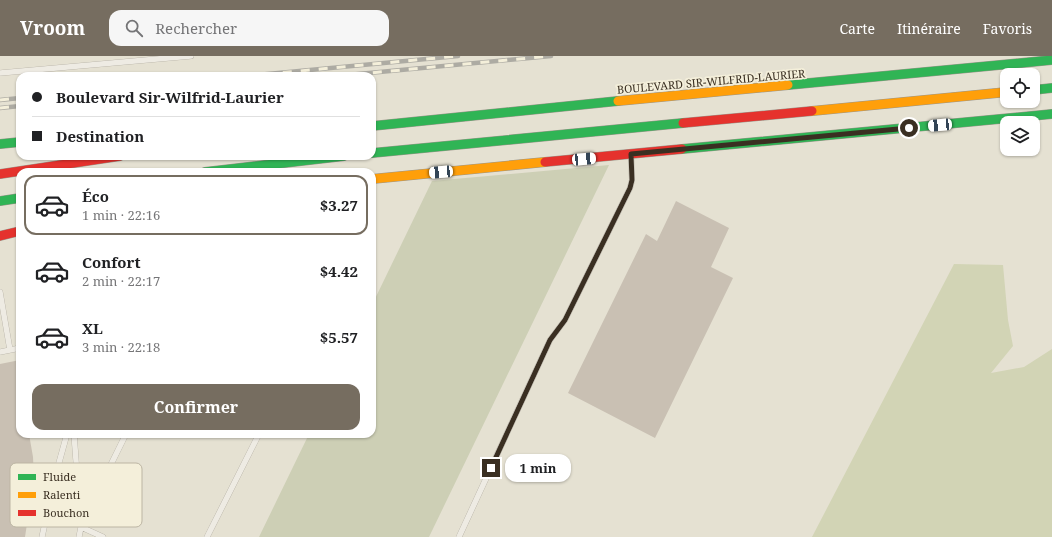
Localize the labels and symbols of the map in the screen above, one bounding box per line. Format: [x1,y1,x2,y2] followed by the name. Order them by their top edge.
[616,65,807,97] street label: BOULEVARD SIR-WILFRID-LAURIER
[928,118,952,132] car
[900,119,918,137] route start
[572,152,596,166] car
[429,165,453,179] car
[505,454,571,482] callout: 1 min
[482,459,500,477] route end
[10,463,142,527] legend
[43,469,76,484] text: Fluide
[43,487,81,502] text: Ralenti
[43,505,89,520] text: Bouchon

